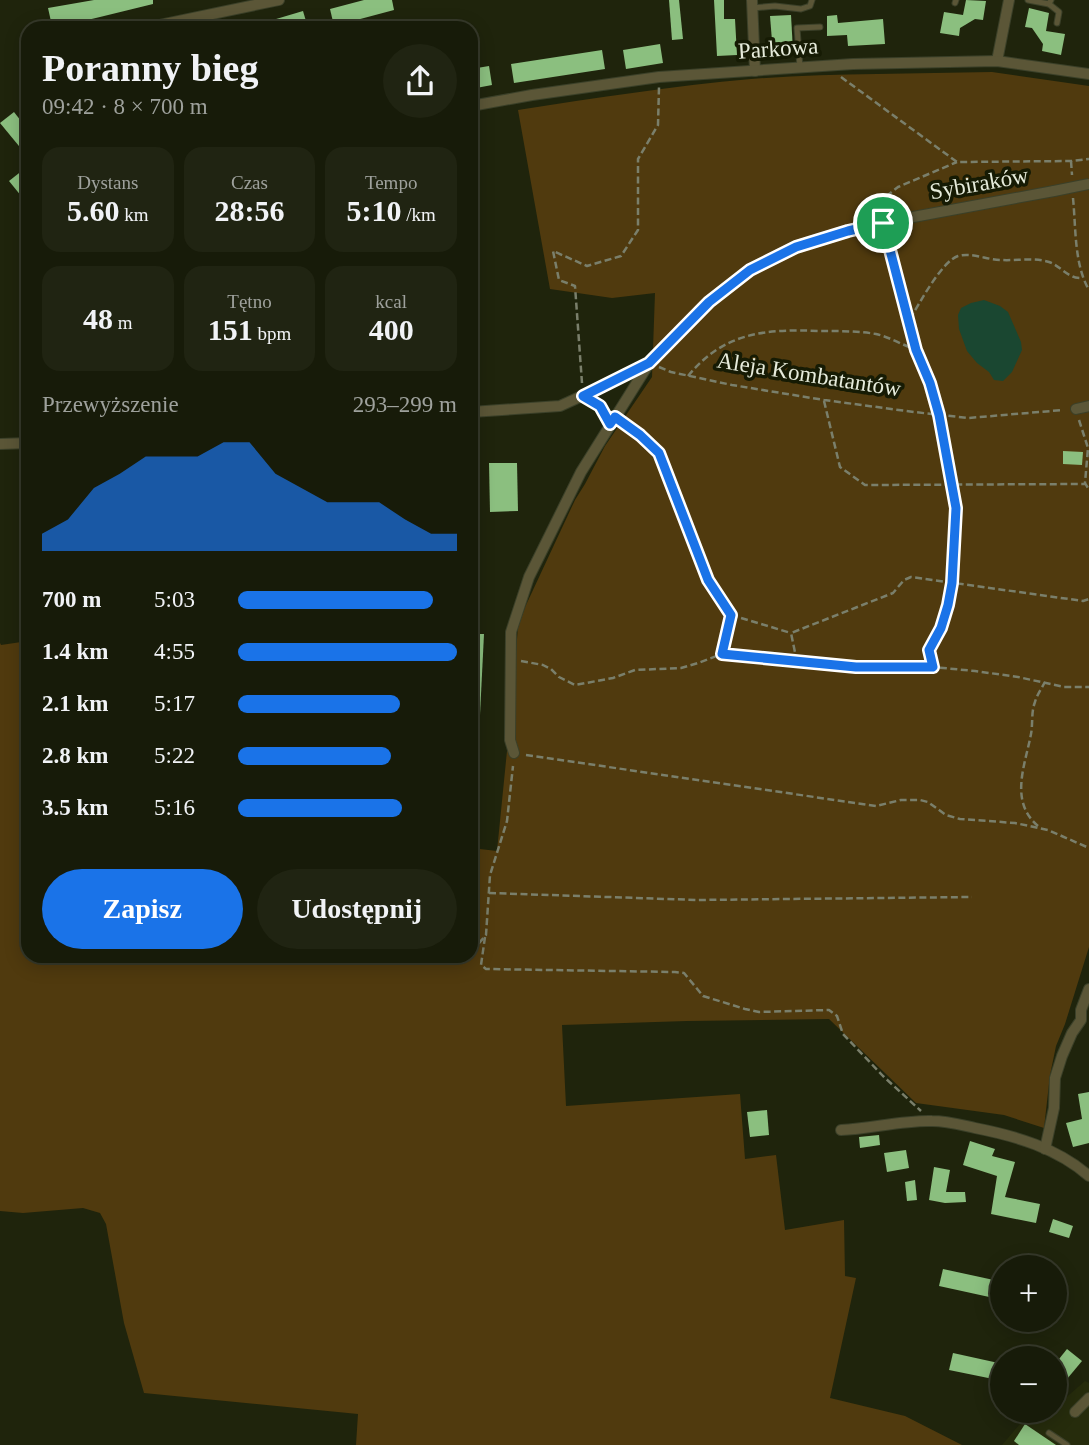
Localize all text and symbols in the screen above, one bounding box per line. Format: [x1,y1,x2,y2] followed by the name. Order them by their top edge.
[737,33,819,64] street label: Parkowa
[383,44,457,118] button: share
[42,47,258,89] text: Poranny bieg
[42,94,208,119] text: 09:42 · 8 × 700 m
[928,162,1031,204] street label: Sybiraków
[77,172,138,193] text: Dystans
[231,172,268,193] text: Czas
[365,172,417,193] text: Tempo
[853,193,913,253] pin
[67,194,120,227] text: 5.60
[214,194,284,227] text: 28:56
[347,194,402,227] text: 5:10
[120,204,149,225] text: km
[402,204,436,225] text: /km
[864,204,902,242] icon: arrive
[227,291,272,312] text: Tętno
[375,291,407,312] text: kcal
[83,302,113,335] text: 48
[113,312,133,333] text: m
[208,313,253,346] text: 151
[369,313,414,346] text: 400
[253,323,291,344] text: bpm
[715,348,903,401] street label: Aleja Kombatantów
[42,392,179,417] text: Przewyższenie
[353,392,457,417] text: 293–299 m
[42,587,101,612] text: 700 m
[154,587,195,612] text: 5:03
[42,639,108,664] text: 1.4 km
[154,639,195,664] text: 4:55
[42,691,108,716] text: 2.1 km
[154,691,195,716] text: 5:17
[42,743,108,768] text: 2.8 km
[154,743,195,768] text: 5:22
[42,795,108,820] text: 3.5 km
[154,795,195,820] text: 5:16
[42,869,243,949] button: Zapisz
[257,869,457,949] button: Udostępnij
[990,1255,1067,1423] map controls
[990,1255,1067,1332] button: +
[990,1346,1067,1423] button: −

